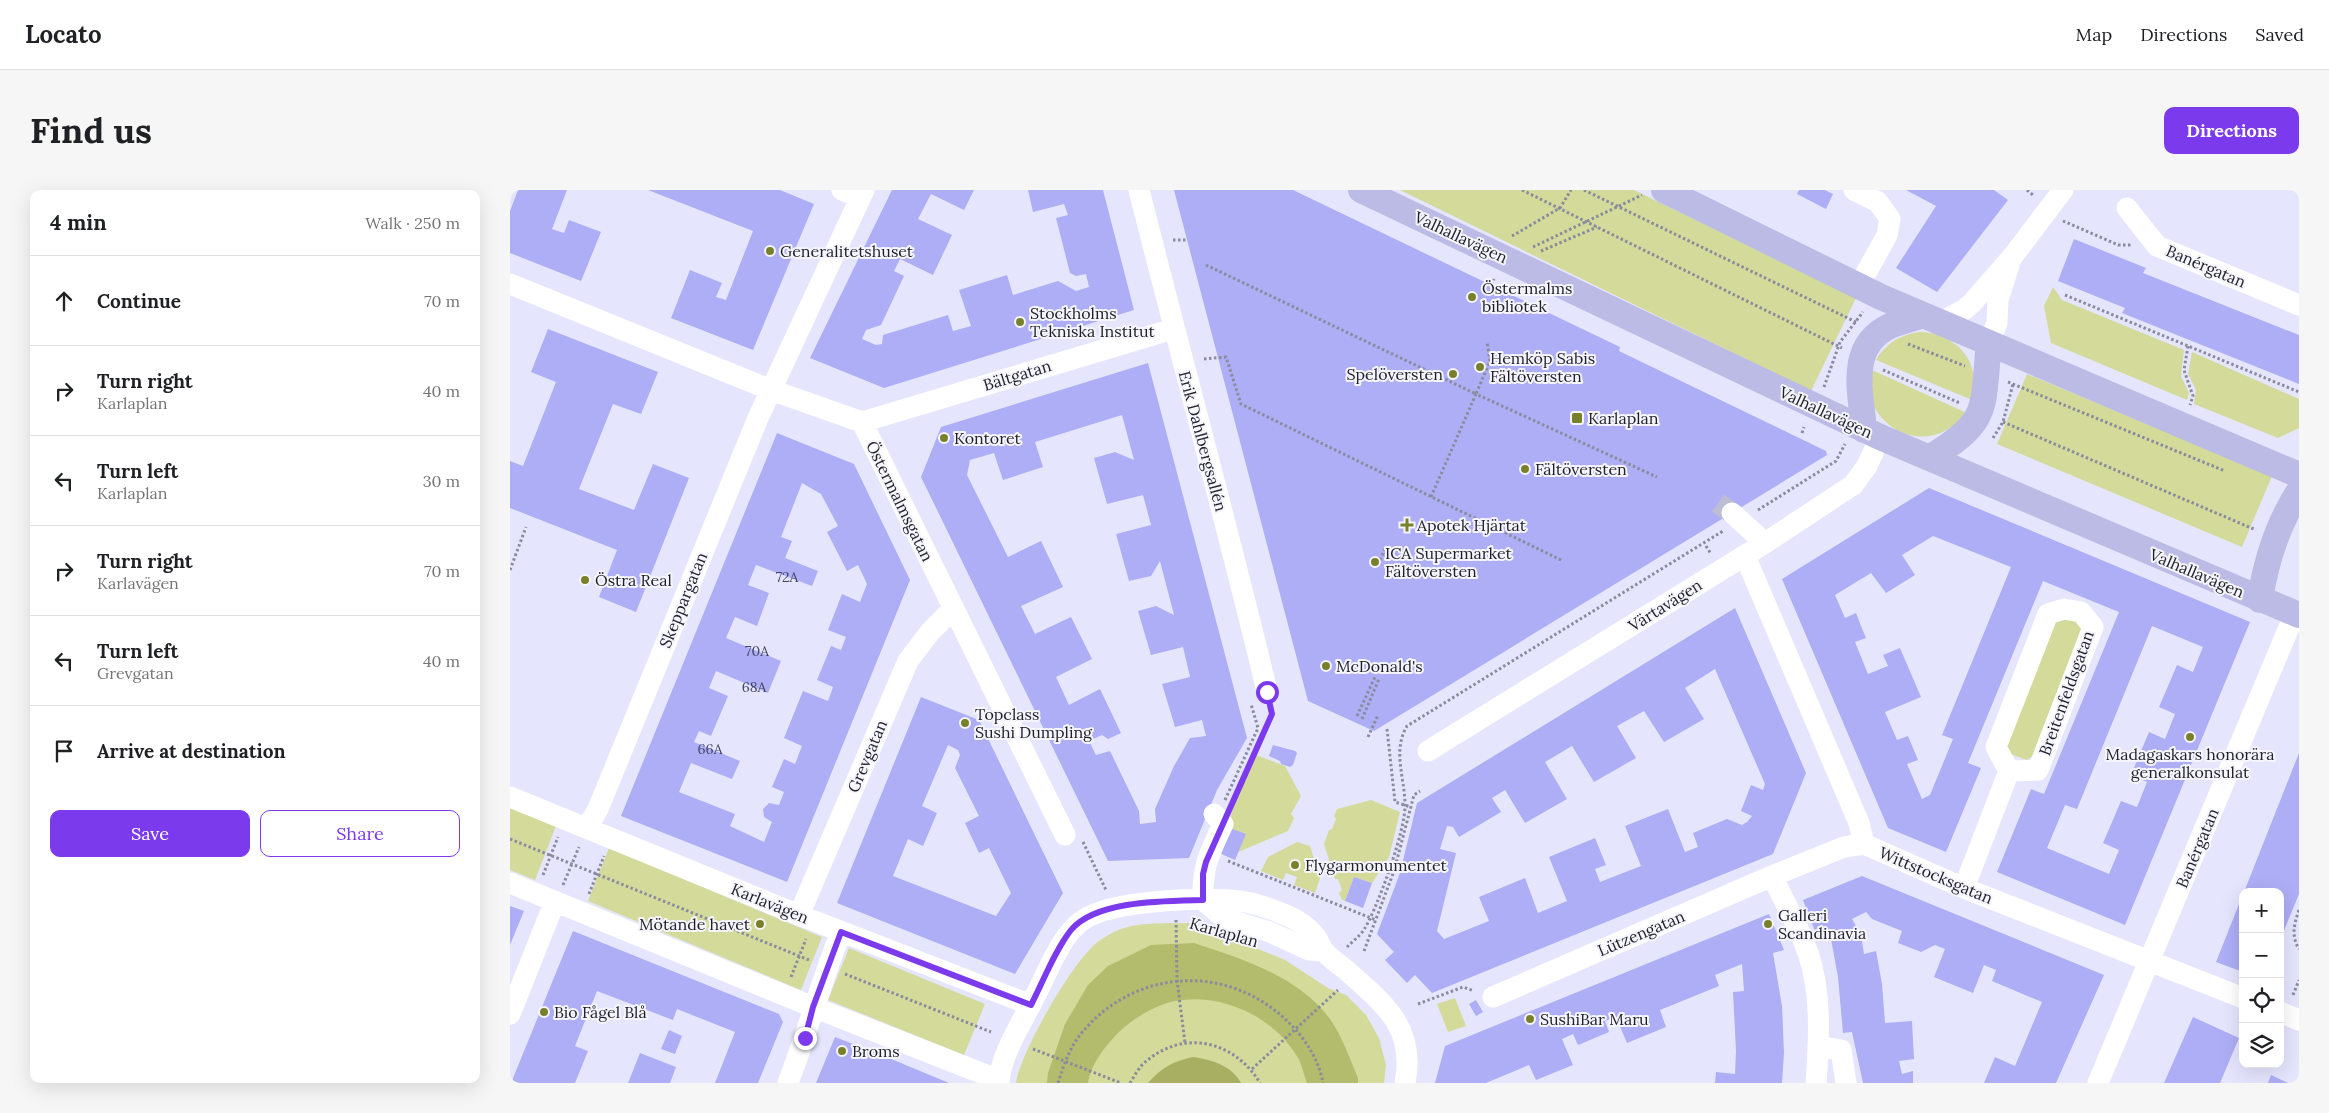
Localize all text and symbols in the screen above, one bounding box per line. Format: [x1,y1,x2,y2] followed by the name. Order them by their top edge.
[25,19,102,50] text: Locato
[2076,23,2112,46] text: Map
[2140,23,2227,46] text: Directions
[2255,23,2304,46] text: Saved
[2164,107,2299,154] button: Directions
[30,108,152,153] text: Find us
[1410,206,1511,267] street label: Valhallavägen
[50,209,107,236] text: 4 min
[365,213,460,233] text: Walk · 250 m
[2163,240,2249,292] street label: Banérgatan
[780,241,914,261] place label: Generalitetshuset
[764,245,776,257] marker: Generalitetshuset
[1482,278,1573,316] place label: Östermalms bibliotek
[50,287,78,315] icon: ahead
[97,289,181,313] text: Continue
[424,291,460,311] text: 70 m
[1466,291,1478,303] marker: Östermalms bibliotek
[1030,303,1155,341] place label: Stockholms Tekniska Institut
[1014,316,1026,328] marker: Stockholms Tekniska Institut
[1490,348,1595,386] place label: Hemköp Sabis Fältöversten
[981,355,1054,395] street label: Bältgatan
[1474,361,1486,373] marker: Hemköp Sabis Fältöversten
[1347,364,1443,384] place label: Spelöversten
[1447,368,1459,380] marker: Spelöversten
[97,369,193,393] text: Turn right
[1175,369,1231,514] street label: Erik Dahlbergsallén
[50,377,78,405] icon: right
[423,381,460,401] text: 40 m
[1775,381,1876,442] street label: Valhallavägen
[97,393,168,413] text: Karlaplan
[1588,408,1659,428] place label: Karlaplan
[1570,411,1584,425] marker: Karlaplan
[954,428,1022,448] place label: Kontoret
[938,432,950,444] marker: Kontoret
[862,437,938,565] street label: Östermalmsgatan
[97,459,178,483] text: Turn left
[1535,459,1627,479] place label: Fältöversten
[1519,463,1531,475] marker: Fältöversten
[50,467,78,495] icon: left
[423,471,460,491] text: 30 m
[97,483,168,503] text: Karlaplan
[1416,515,1527,535] place label: Apotek Hjärtat
[1401,519,1413,531] marker: Apotek Hjärtat
[1385,543,1513,581] place label: ICA Supermarket Fältöversten
[2146,544,2247,602] street label: Valhallavägen
[97,549,193,573] text: Turn right
[655,549,711,651] street label: Skeppargatan
[1369,556,1381,568] marker: ICA Supermarket Fältöversten
[50,557,78,585] icon: right
[424,561,460,581] text: 70 m
[776,568,799,586] house number: 72A
[595,570,672,590] place label: Östra Real
[97,573,179,593] text: Karlavägen
[579,574,591,586] marker: Östra Real
[1624,574,1706,636] street label: Värtavägen
[2034,628,2098,758] street label: Breitenfeldsgatan
[97,639,178,663] text: Turn left
[745,642,769,660] house number: 70A
[50,647,78,675] icon: left
[423,651,460,671] text: 40 m
[1336,656,1423,676] place label: McDonald's
[1320,660,1332,672] marker: McDonald's
[97,663,174,683] text: Grevgatan
[742,678,767,696] house number: 68A
[1256,681,1279,704] route start
[975,704,1093,742] place label: Topclass Sushi Dumpling
[843,717,891,795] street label: Grevgatan
[959,717,971,729] marker: Topclass Sushi Dumpling
[2184,731,2196,743] marker: Madagaskars honorära generalkonsulat
[50,737,78,765] icon: arrive
[97,739,286,763] text: Arrive at destination
[698,740,723,758] house number: 66A
[2106,744,2274,782] place label: Madagaskars honorära generalkonsulat
[2171,805,2223,891] street label: Banérgatan
[50,810,250,857] button: Save
[260,810,460,857] button: Share
[1876,842,1996,908] street label: Wittstocksgatan
[1305,855,1448,875] place label: Flygarmonumentet
[1289,859,1301,871] marker: Flygarmonumentet
[728,878,812,928] street label: Karlavägen
[2239,888,2284,1068] map controls
[2239,888,2284,933] button: +
[1778,905,1866,943] place label: Galleri Scandinavia
[1594,906,1688,960] street label: Lützengatan
[1187,913,1261,951] street label: Karlaplan
[639,914,751,934] place label: Mötande havet
[754,918,766,930] marker: Mötande havet
[1762,918,1774,930] marker: Galleri Scandinavia
[2239,933,2284,978] button: −
[2239,978,2284,1023] button: locate
[554,1002,647,1022] place label: Bio Fågel Blå
[538,1006,550,1018] marker: Bio Fågel Blå
[1540,1009,1649,1029] place label: SushiBar Maru
[1524,1013,1536,1025] marker: SushiBar Maru
[2239,1023,2284,1068] button: layers
[794,1027,817,1050] route end
[852,1041,900,1061] place label: Broms
[836,1045,848,1057] marker: Broms

